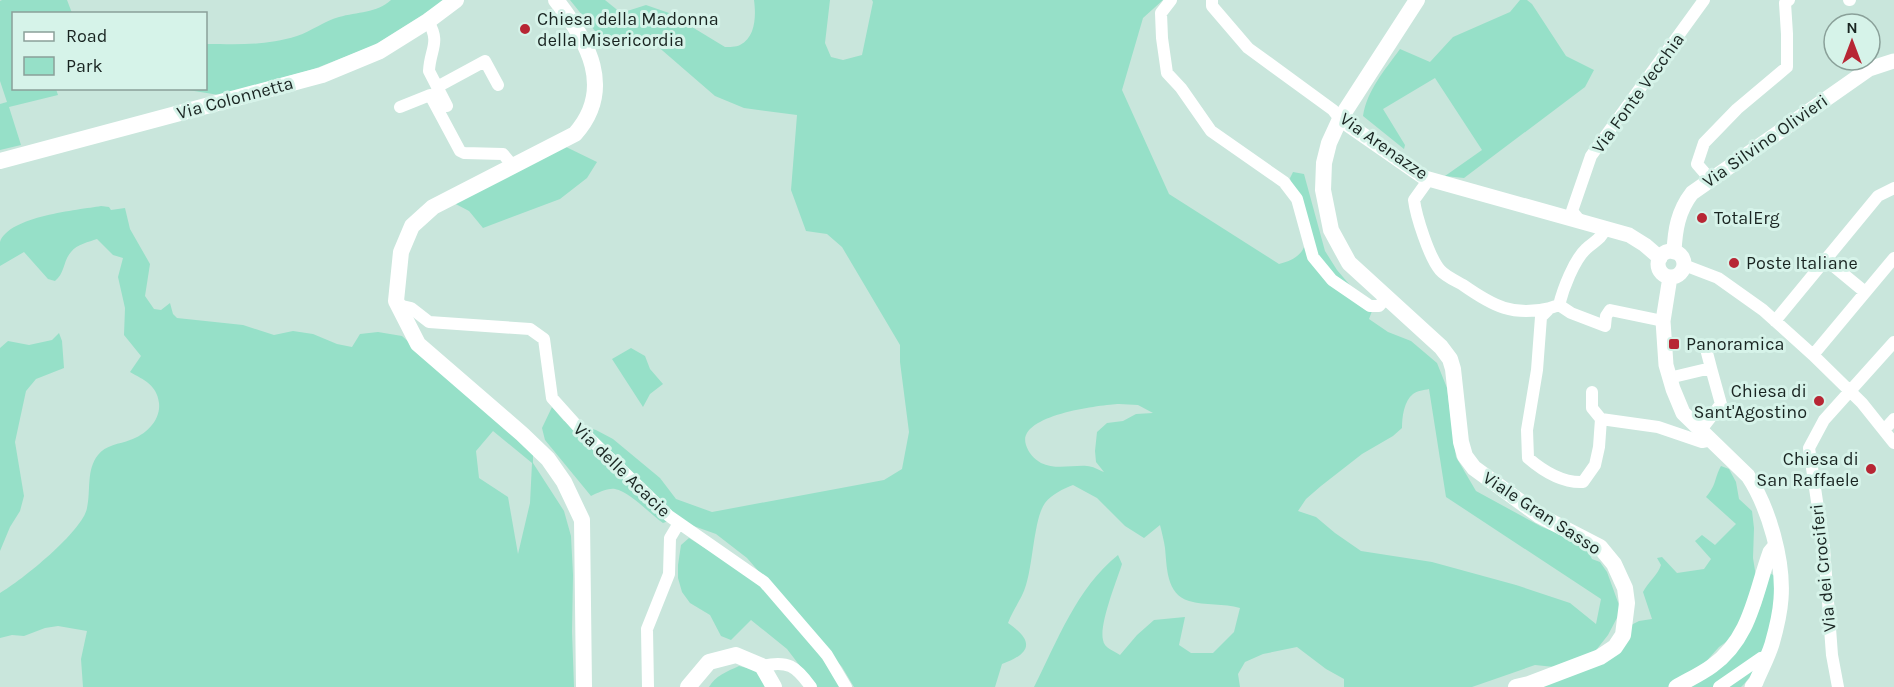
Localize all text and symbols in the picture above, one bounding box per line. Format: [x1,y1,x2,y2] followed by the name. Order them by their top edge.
[537,8,719,51] place label: Chiesa della Madonna della Misericordia
[12,12,207,90] legend
[1822,12,1882,72] north arrow
[1846,18,1858,37] text: N
[518,22,532,36] marker: Chiesa della Madonna della Misericordia
[66,25,107,47] text: Road
[1587,29,1689,157] street label: Via Fonte Vecchia
[66,55,103,77] text: Park
[174,72,296,124] street label: Via Colonnetta
[1698,90,1832,192] street label: Via Silvino Olivieri
[1336,107,1432,185] street label: Via Arenazze
[1714,207,1780,229] place label: TotalErg
[1695,211,1709,225] marker: TotalErg
[1746,252,1858,274] place label: Poste Italiane
[1727,256,1741,270] marker: Poste Italiane
[1686,333,1784,355] place label: Panoramica
[1667,337,1681,351] marker: Panoramica
[1694,380,1807,423] place label: Chiesa di Sant'Agostino
[1812,394,1826,408] marker: Chiesa di Sant'Agostino
[569,418,675,522] street label: Via delle Acacie
[1756,448,1859,491] place label: Chiesa di San Raffaele
[1864,462,1878,476] marker: Chiesa di San Raffaele
[1479,467,1605,559] street label: Viale Gran Sasso
[1805,503,1841,633] street label: Via dei Crociferi

